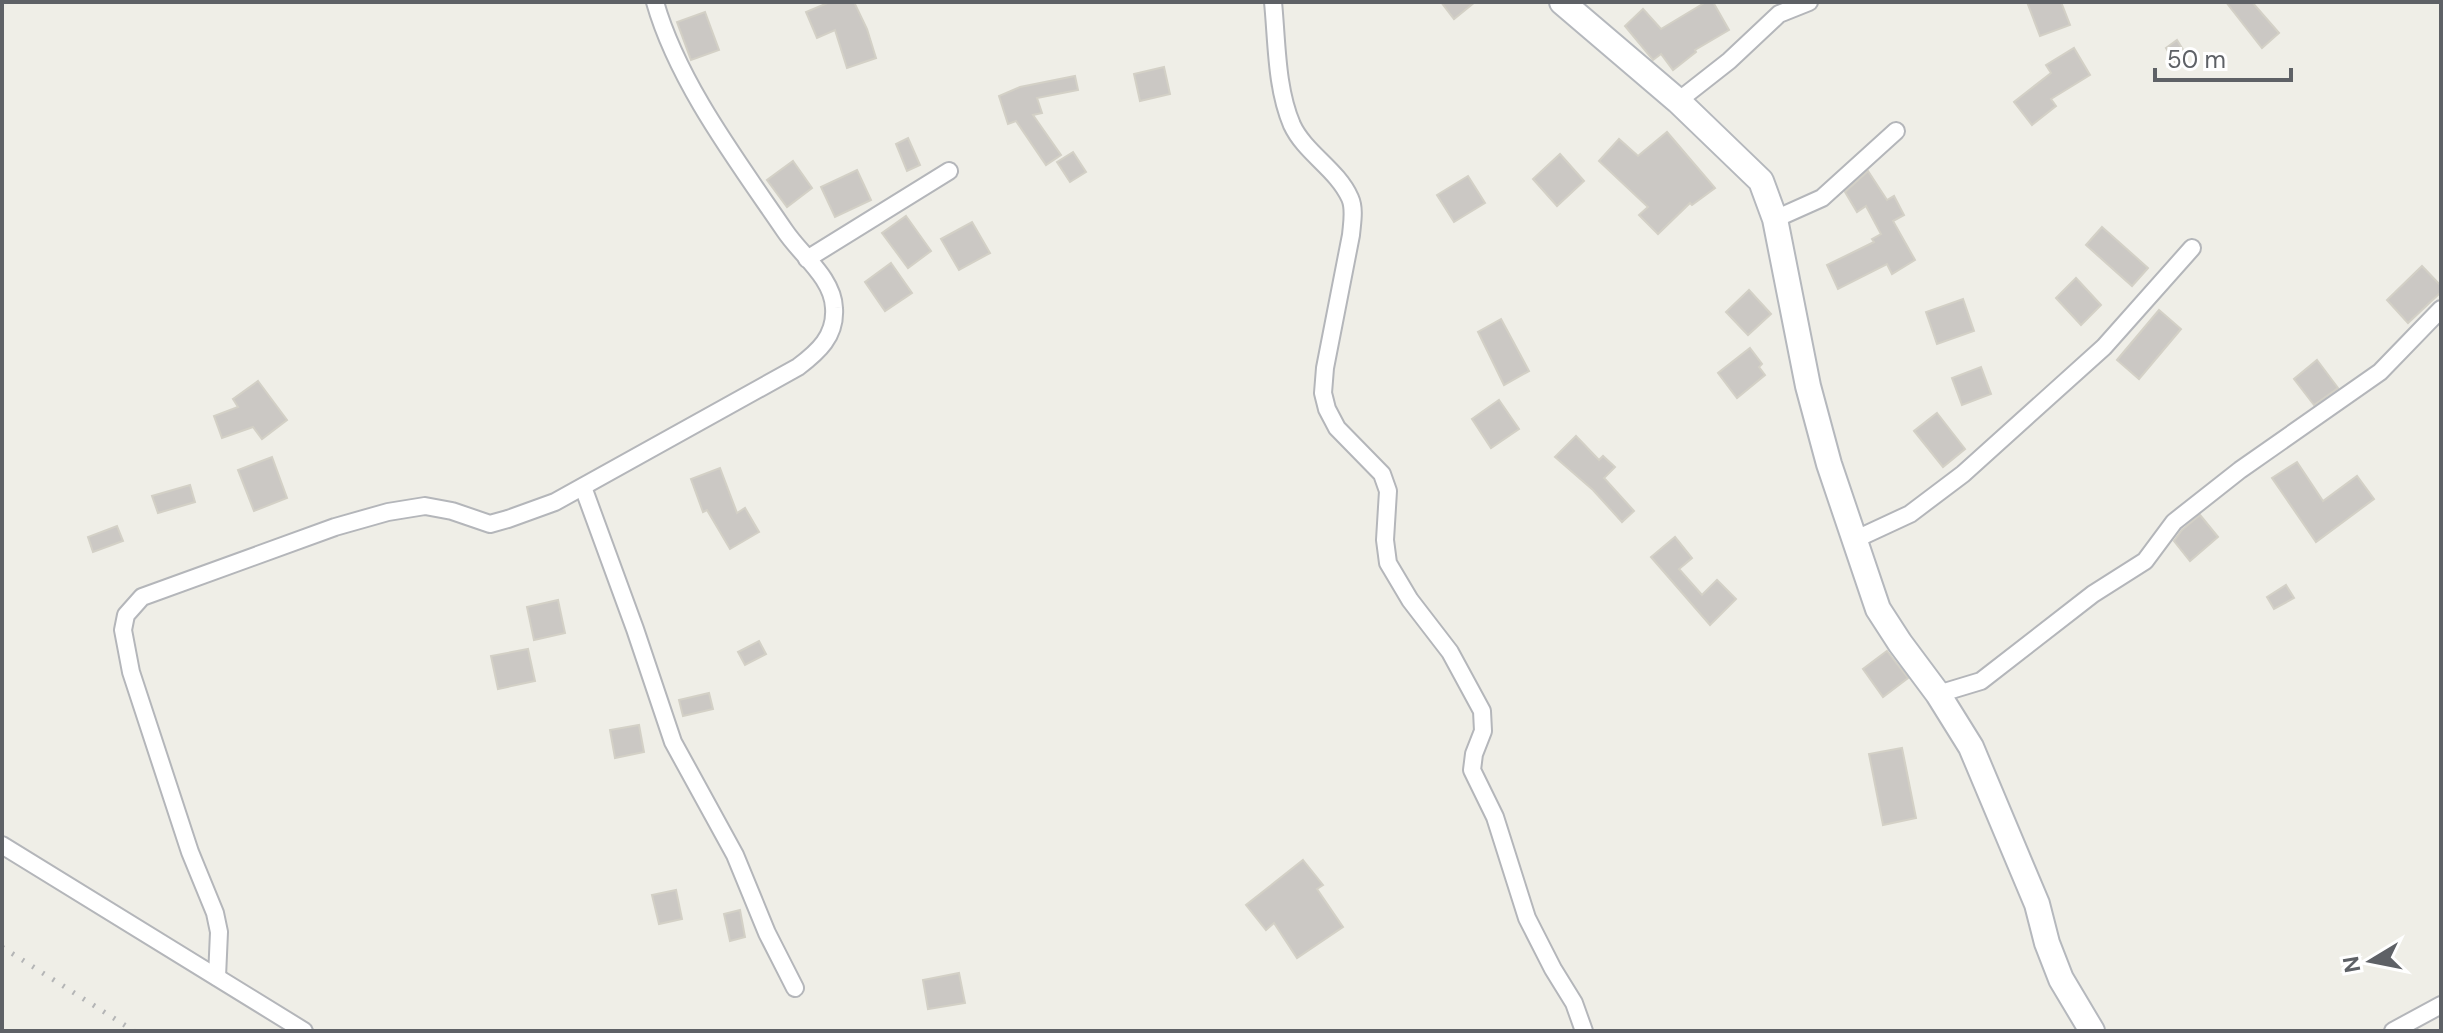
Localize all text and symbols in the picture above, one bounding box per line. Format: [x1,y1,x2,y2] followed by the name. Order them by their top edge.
[2155,32,2291,82] scale bar
[2167,44,2226,75] text: 50 m
[2331,921,2411,1001] north arrow
[2336,954,2367,975] text: N

